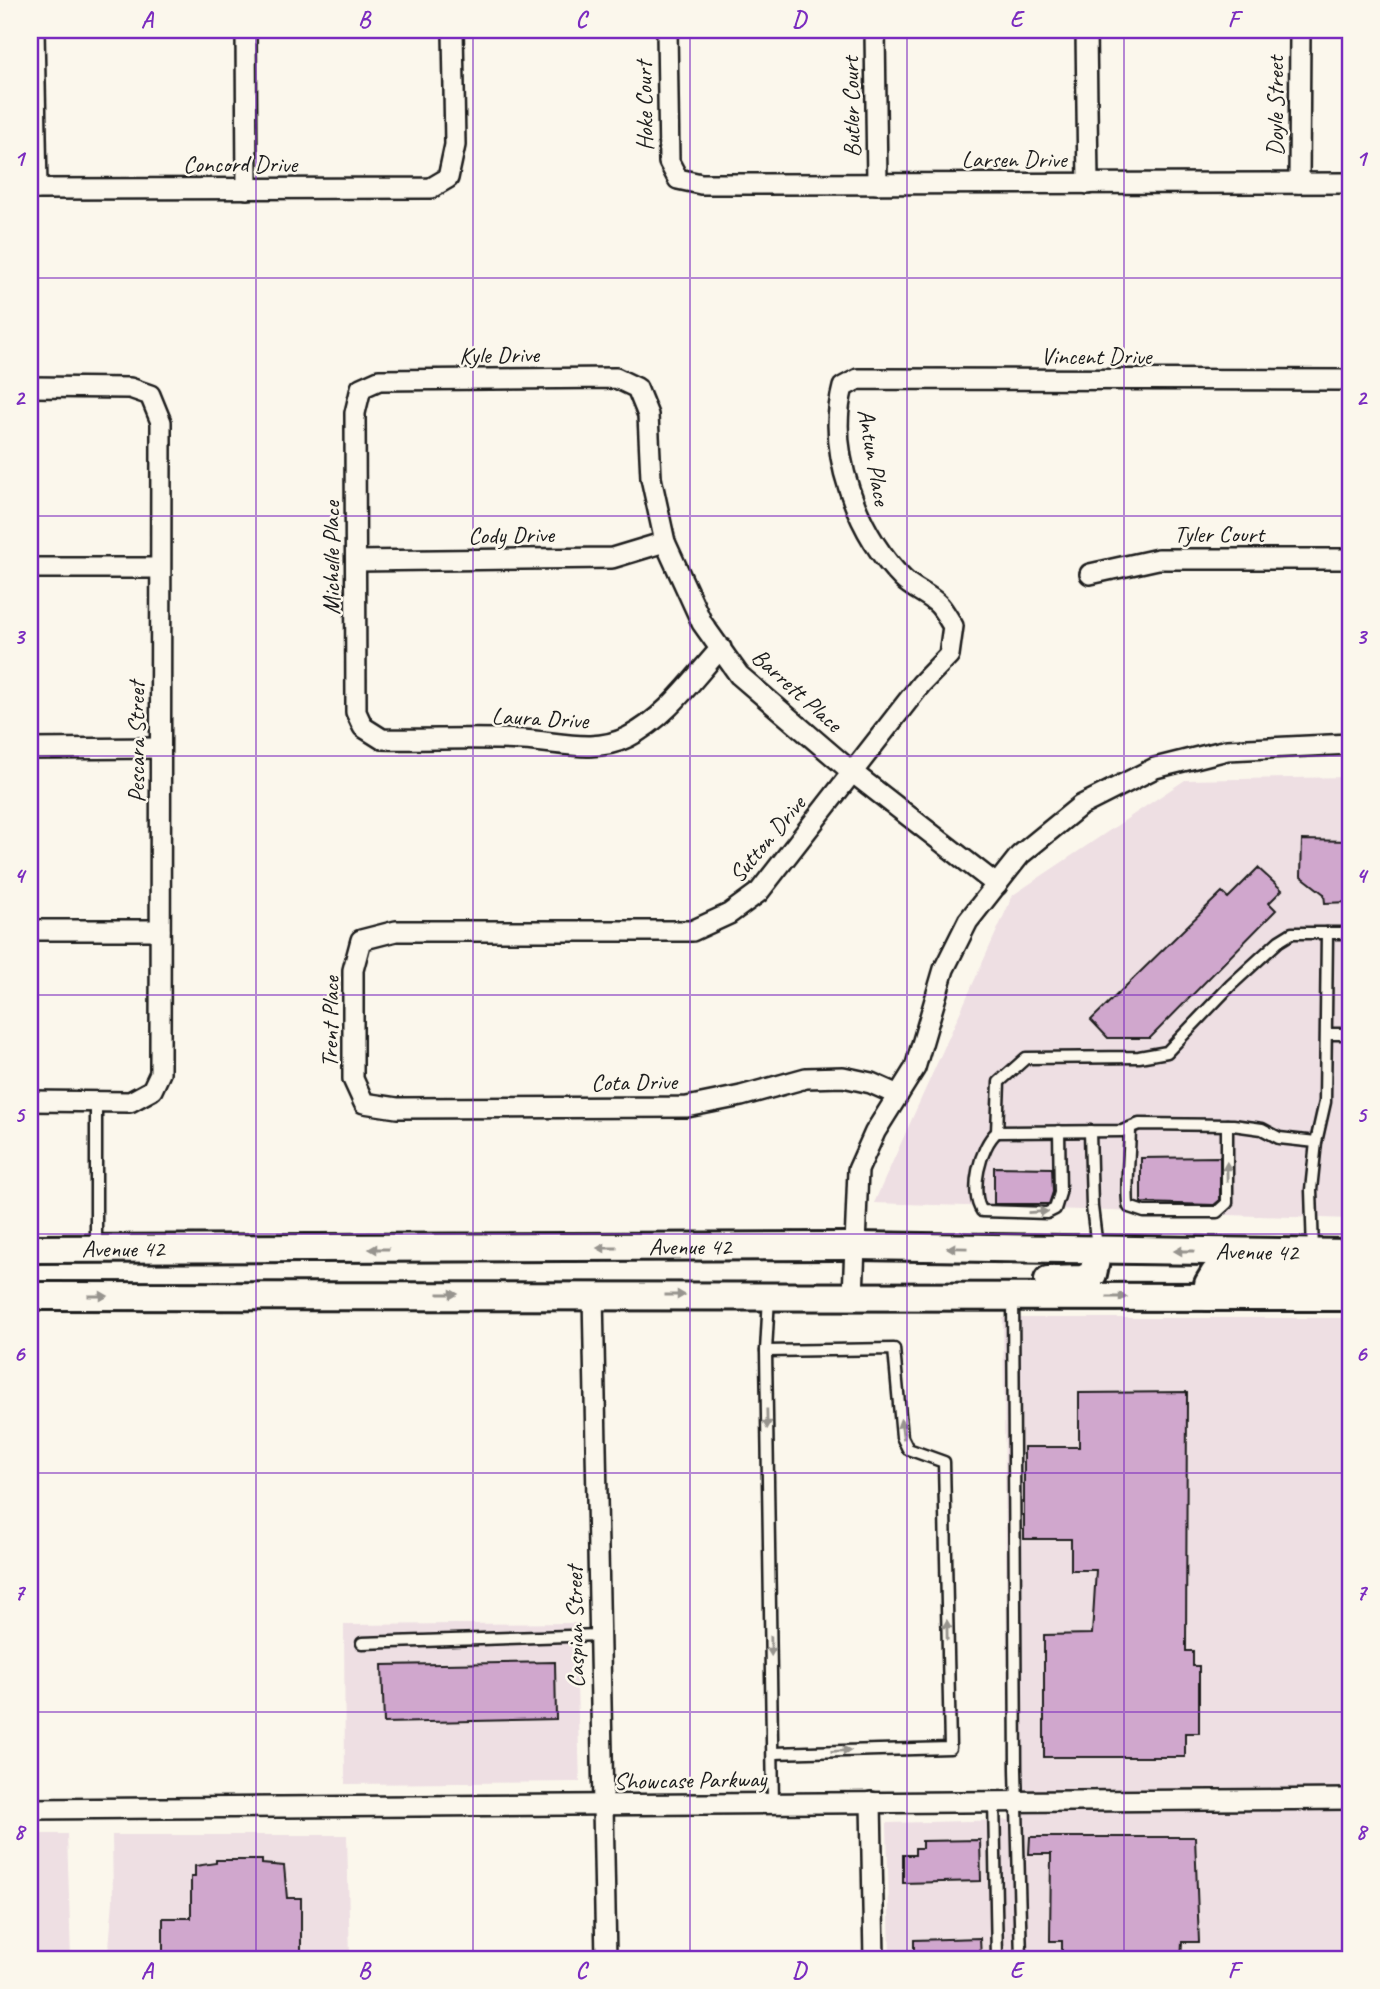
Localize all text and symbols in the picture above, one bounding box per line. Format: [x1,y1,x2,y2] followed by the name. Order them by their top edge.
[141,5,155,34] text: A
[358,5,372,34] text: B
[576,5,590,34] text: C
[792,5,808,34] text: D
[1010,5,1026,34] text: E
[1228,5,1244,34] text: F
[835,54,867,158] street label: Butler Court
[1260,54,1290,156] street label: Doyle Street
[628,58,660,151] street label: Hoke Court
[14,144,27,173] text: 1
[962,144,1069,174] street label: Larsen Drive
[1356,144,1369,173] text: 1
[183,149,299,179] street label: Concord Drive
[459,339,541,371] street label: Kyle Drive
[1041,341,1153,371] street label: Vincent Drive
[14,383,27,412] text: 2
[1356,383,1369,412] text: 2
[851,406,898,510] street label: Antun Place
[316,499,346,615] street label: Michelle Place
[468,519,556,551] street label: Cody Drive
[1174,519,1266,549] street label: Tyler Court
[14,622,27,651] text: 3
[1356,622,1369,651] text: 3
[746,642,850,740] street label: Barrett Place
[121,678,151,803] street label: Pescara Street
[491,700,591,736] street label: Laura Drive
[722,788,813,888] street label: Sutton Drive
[14,861,27,890] text: 4
[1356,861,1369,890] text: 4
[314,974,346,1068] street label: Trent Place
[591,1066,679,1098] street label: Cota Drive
[14,1100,26,1129] text: 5
[1356,1100,1368,1129] text: 5
[1222,1160,1233,1182] one-way arrow
[1027,1206,1049,1217] one-way arrow
[649,1231,734,1262] street label: Avenue 42
[82,1234,167,1264] street label: Avenue 42
[1215,1236,1301,1267] street label: Avenue 42
[595,1242,617,1254] one-way arrow
[945,1242,967,1254] one-way arrow
[368,1244,390,1255] one-way arrow
[1173,1245,1195,1257] one-way arrow
[437,1289,459,1300] one-way arrow
[665,1289,687,1300] one-way arrow
[87,1290,109,1302] one-way arrow
[1106,1291,1128,1303] one-way arrow
[14,1339,27,1368] text: 6
[1356,1339,1369,1368] text: 6
[761,1408,773,1430] one-way arrow
[896,1418,907,1440] one-way arrow
[559,1563,591,1688] street label: Caspian Street
[14,1578,27,1607] text: 7
[1356,1578,1369,1607] text: 7
[942,1619,953,1641] one-way arrow
[765,1636,777,1658] one-way arrow
[830,1746,852,1757] one-way arrow
[613,1764,768,1796] street label: Showcase Parkway
[14,1817,27,1846] text: 8
[1356,1817,1369,1846] text: 8
[141,1956,155,1985] text: A
[358,1956,372,1985] text: B
[576,1956,590,1985] text: C
[792,1956,808,1985] text: D
[1010,1956,1026,1985] text: E
[1228,1956,1244,1985] text: F

